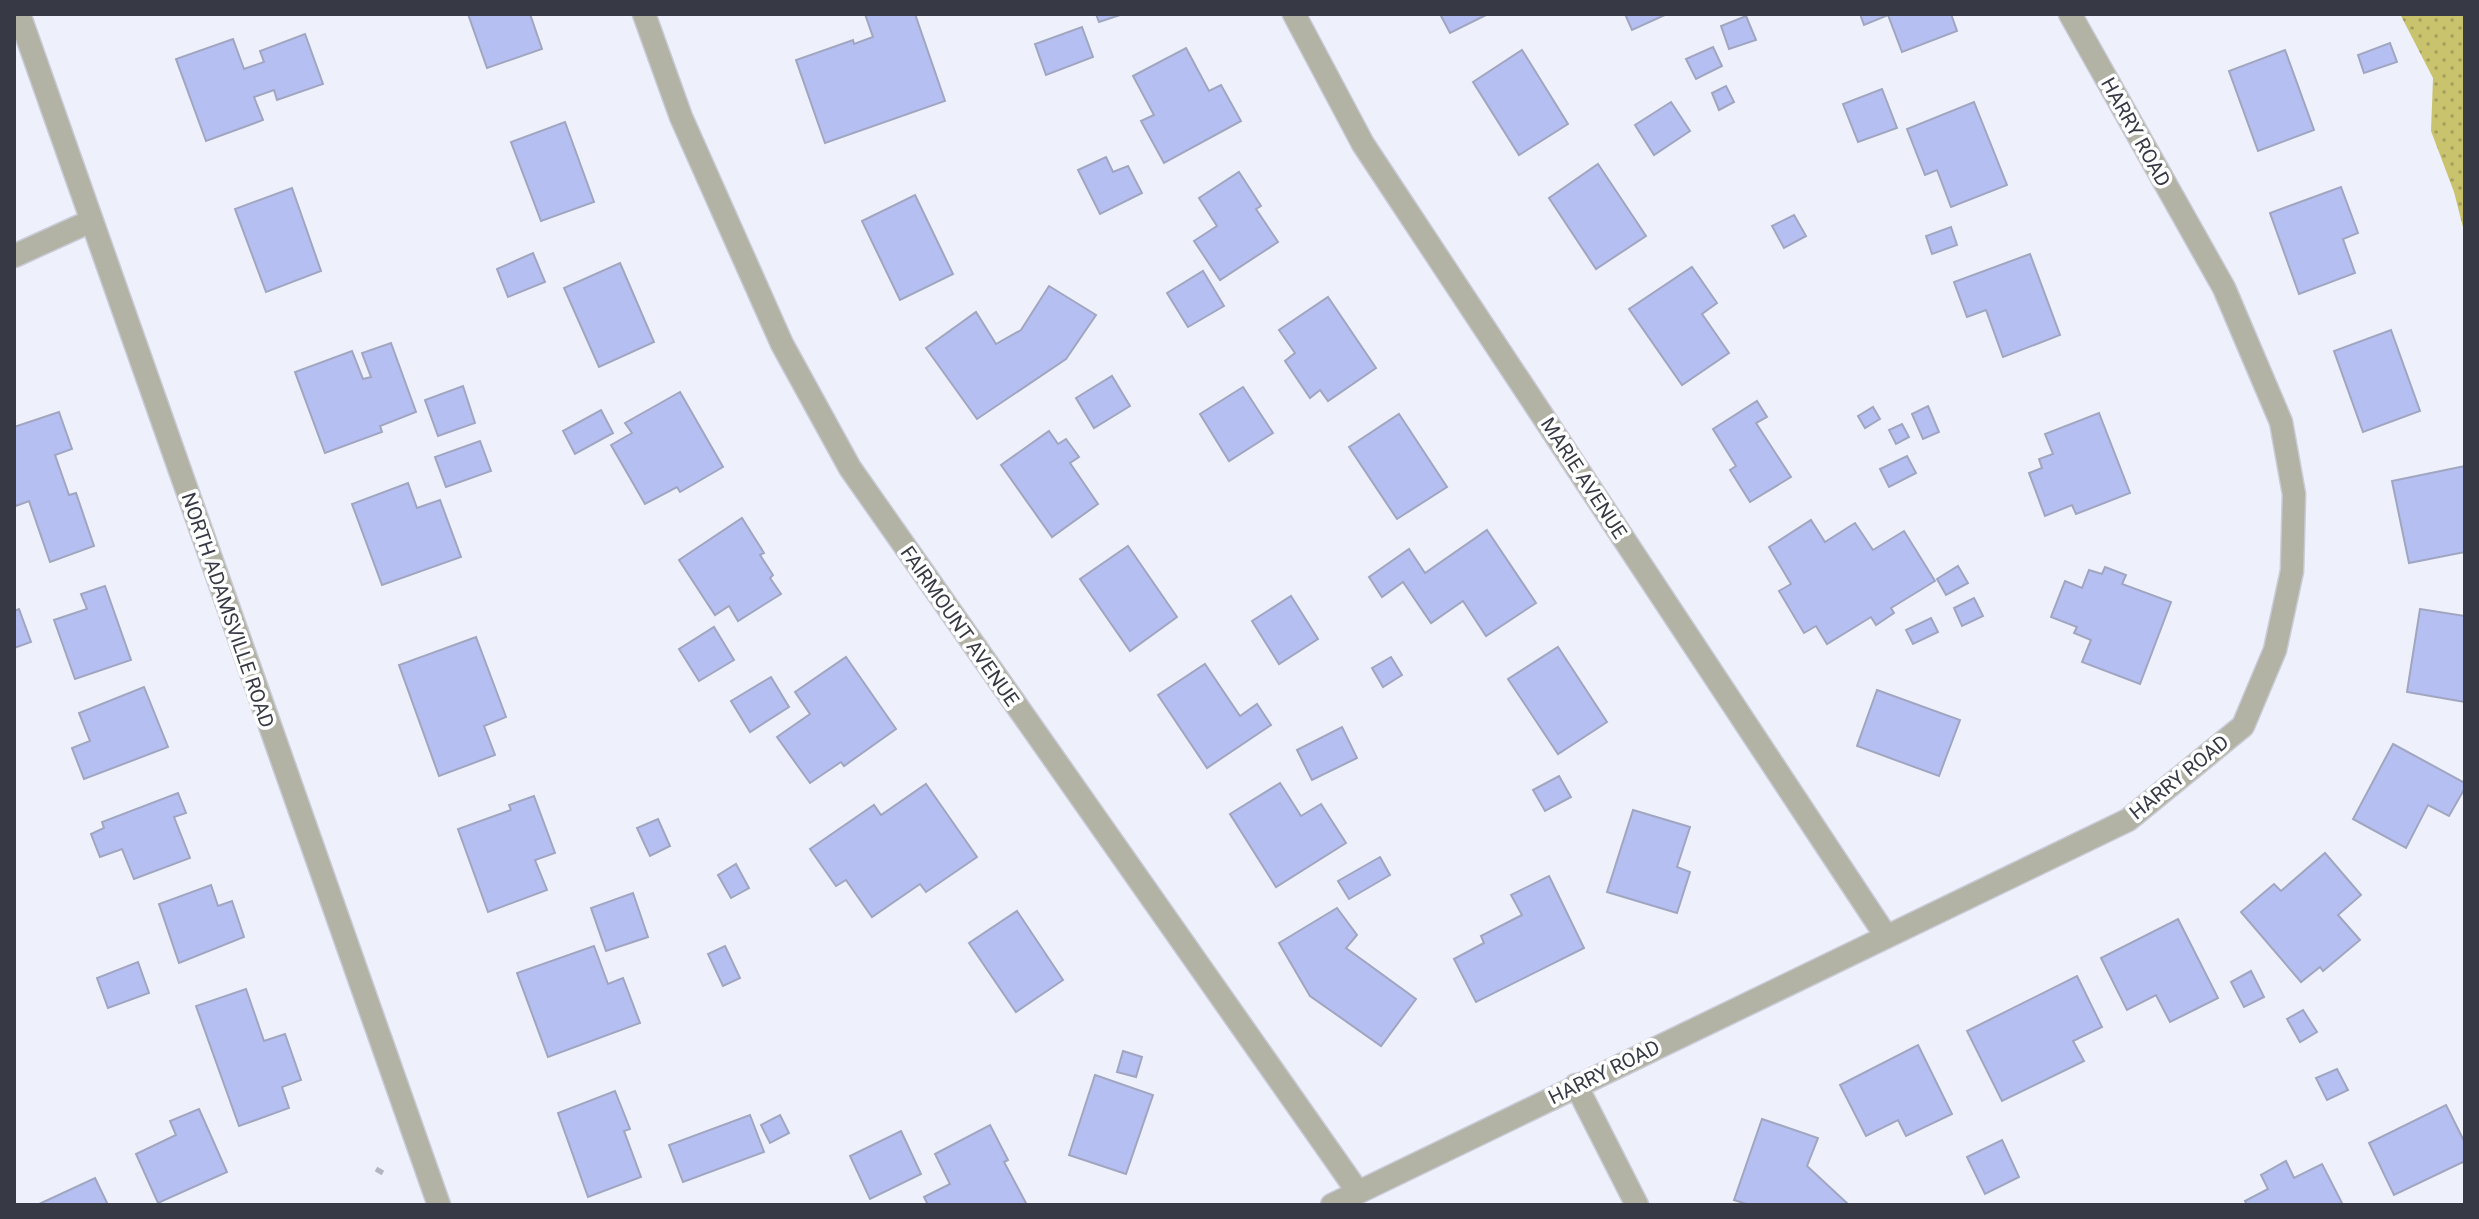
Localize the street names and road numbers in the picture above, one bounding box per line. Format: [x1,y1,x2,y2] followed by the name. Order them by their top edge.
[2096,73,2176,191] street label: HARRY ROAD
[1536,413,1632,543] street label: MARIE AVENUE
[176,489,280,731] street label: NORTH ADAMSVILLE ROAD
[896,541,1024,711] street label: FAIRMOUNT AVENUE
[2125,730,2233,824] street label: HARRY ROAD
[1544,1035,1664,1109] street label: HARRY ROAD

